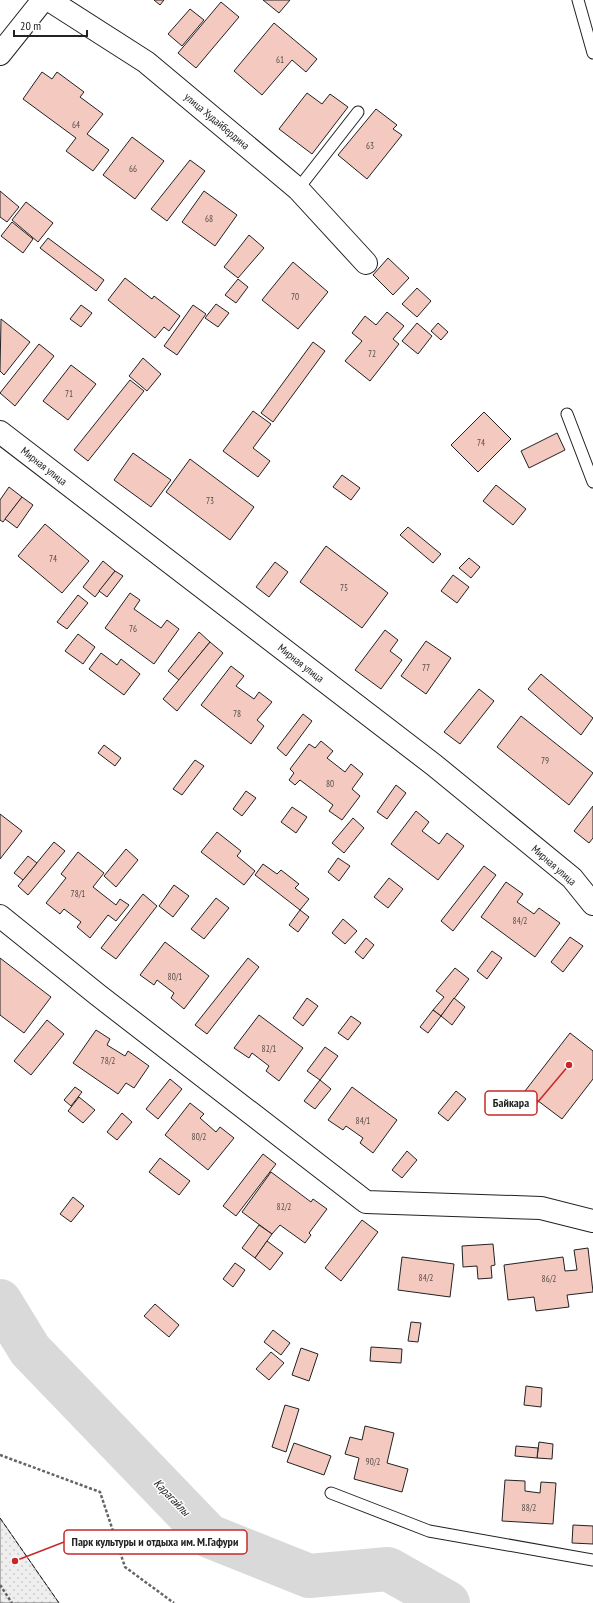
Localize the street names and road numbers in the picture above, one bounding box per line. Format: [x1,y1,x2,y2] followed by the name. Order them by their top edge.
[182,90,252,152] street label: улица Худайбердина
[18,444,70,488] street label: Мирная улица
[275,641,327,685] street label: Мирная улица
[529,842,579,888] street label: Мирная улица

